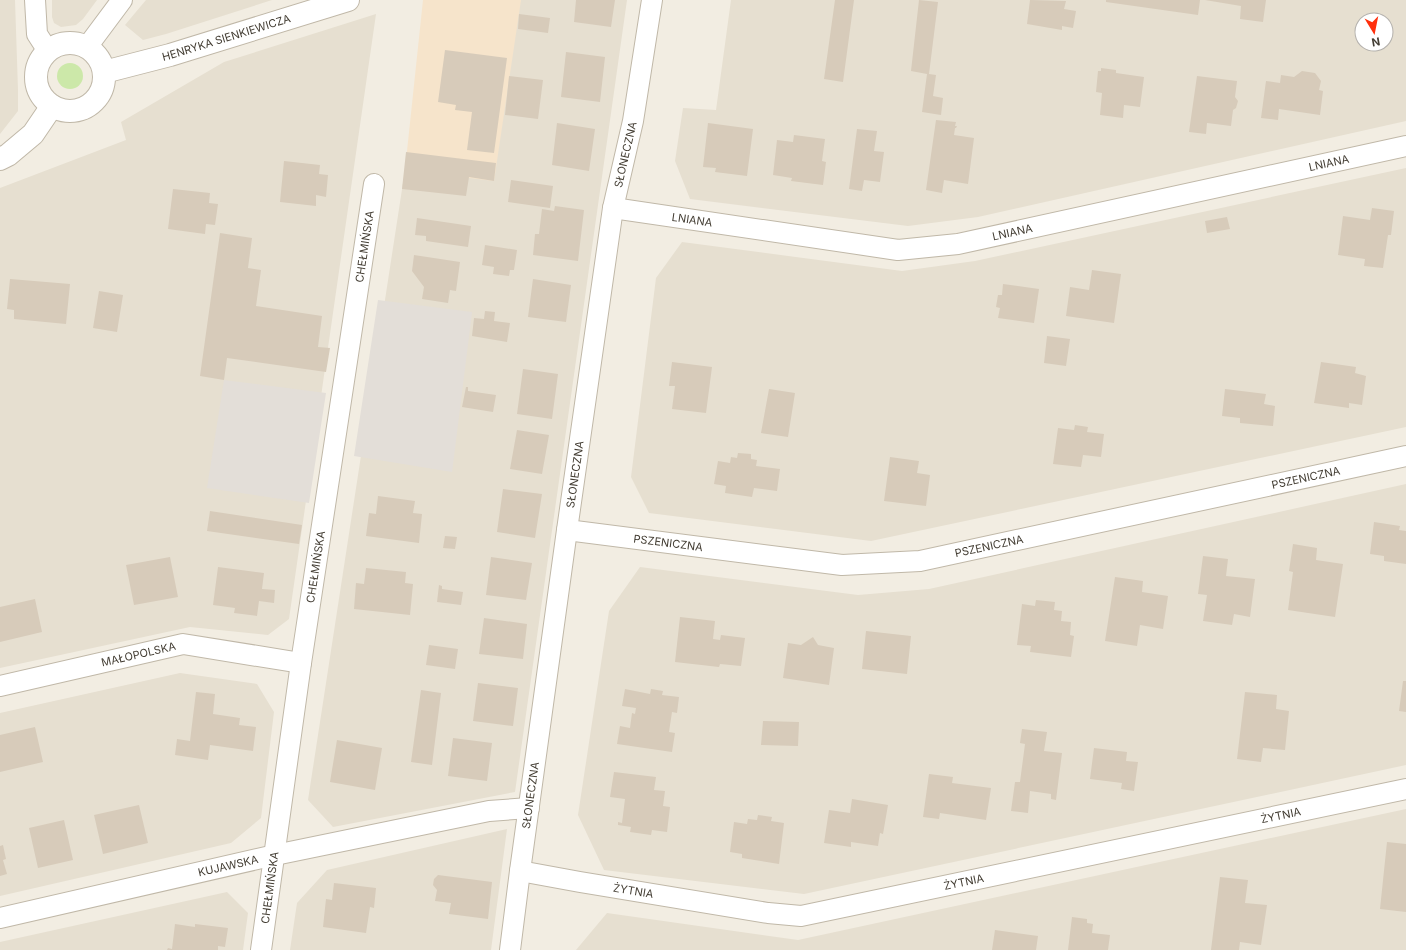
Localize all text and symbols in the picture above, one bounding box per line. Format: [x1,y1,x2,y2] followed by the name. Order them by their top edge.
[160,11,293,64] street label: HENRYKA SIENKIEWICZA
[1354,12,1394,52] north arrow
[1370,34,1381,49] text: N
[611,120,640,189] street label: SŁONECZNA
[1307,152,1351,174] street label: LNIANA
[352,209,377,284] street label: CHEŁMIŃSKA
[671,210,714,230] street label: LNIANA
[991,221,1034,243] street label: LNIANA
[563,440,587,509] street label: SŁONECZNA
[1270,463,1342,492] street label: PSZENICZNA
[303,530,328,604] street label: CHEŁMIŃSKA
[633,532,704,554] street label: PSZENICZNA
[954,532,1025,560] street label: PSZENICZNA
[100,639,177,670] street label: MAŁOPOLSKA
[519,761,542,830] street label: SŁONECZNA
[1260,804,1303,826] street label: ŻYTNIA
[258,850,282,925] street label: CHEŁMIŃSKA
[197,852,260,879] street label: KUJAWSKA
[942,871,985,893] street label: ŻYTNIA
[612,881,655,901] street label: ŻYTNIA

